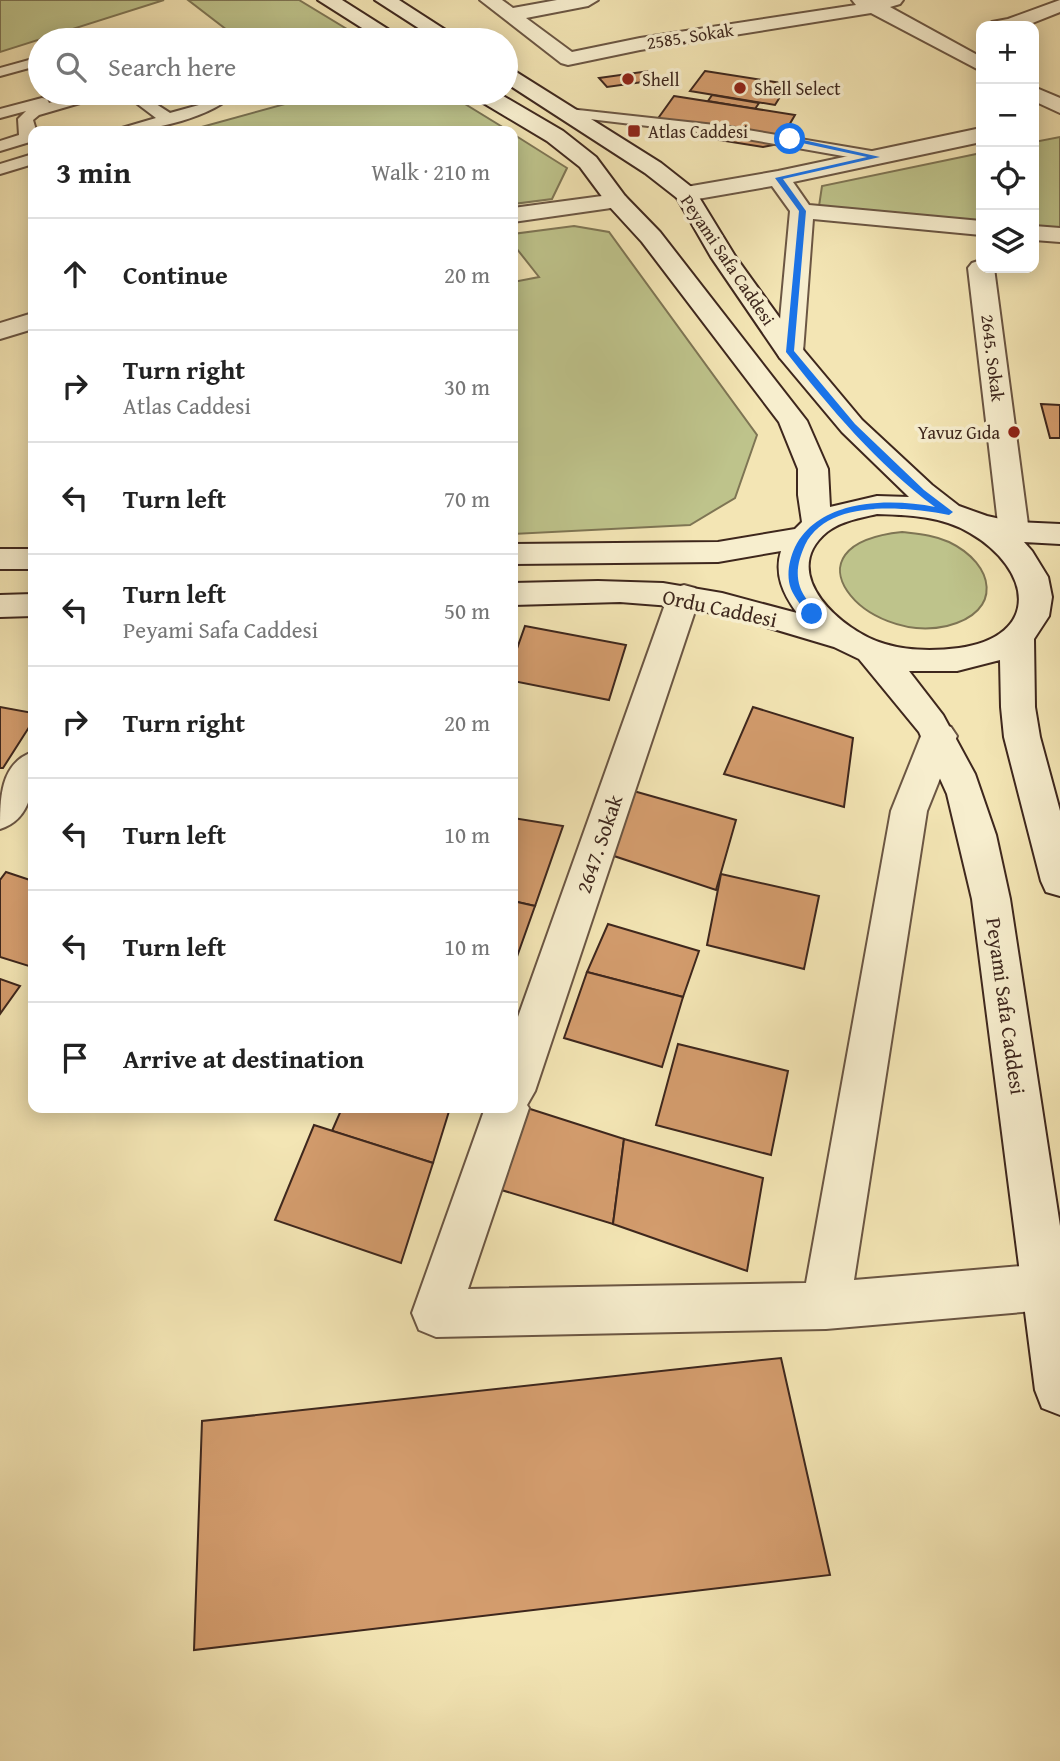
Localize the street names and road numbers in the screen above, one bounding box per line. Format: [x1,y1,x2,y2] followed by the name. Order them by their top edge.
[645,16,736,56] street label: 2585. Sokak
[674,189,782,331] street label: Peyami Safa Caddesi
[974,313,1012,404] street label: 2645. Sokak
[660,581,780,635] street label: Ordu Caddesi
[568,790,630,897] street label: 2647. Sokak
[978,916,1034,1096] street label: Peyami Safa Caddesi

